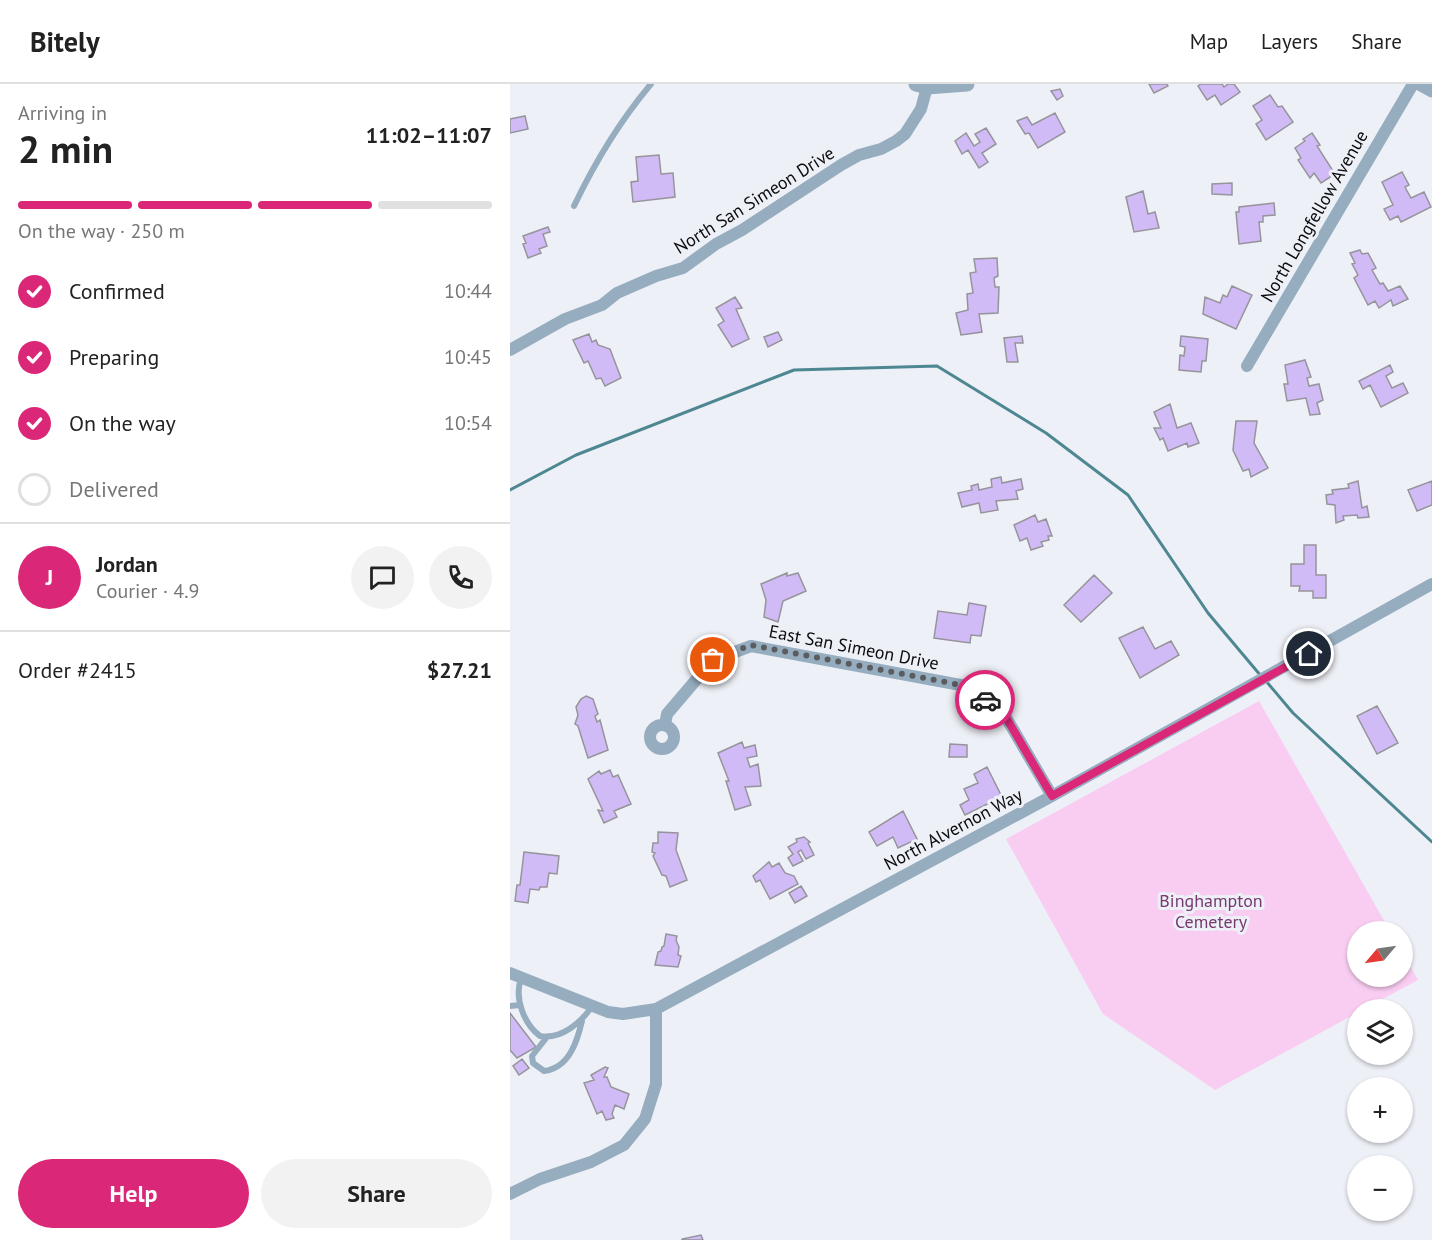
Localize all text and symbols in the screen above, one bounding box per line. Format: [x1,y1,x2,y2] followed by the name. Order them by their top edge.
[30,23,100,60] text: Bitely
[1190,28,1228,55] text: Map
[1261,28,1318,55] text: Layers
[1351,28,1402,55] text: Share
[18,100,107,126] text: Arriving in
[366,121,492,149] text: 11:02–11:07
[18,123,113,174] text: 2 min
[1255,126,1373,306] street label: North Longfellow Avenue
[670,141,838,259] street label: North San Simeon Drive
[18,218,185,244] text: On the way · 250 m
[18,275,51,308] icon: check
[69,277,165,305] text: Confirmed
[444,278,492,304] text: 10:44
[18,341,51,374] icon: check
[69,343,159,371] text: Preparing
[444,344,492,370] text: 10:45
[18,407,51,440] icon: check
[69,409,176,437] text: On the way
[444,410,492,436] text: 10:54
[69,475,159,503] text: Delivered
[351,546,414,609] button: chat
[429,546,492,609] button: phone
[96,550,158,578] text: Jordan
[46,563,53,591] text: J
[96,578,199,604] text: Courier · 4.9
[767,619,941,675] street label: East San Simeon Drive
[1283,628,1334,679] pin
[687,634,738,685] pin
[1292,637,1325,670] icon: home
[696,643,729,676] icon: bag
[18,656,137,684] text: Order #2415
[427,656,492,684] text: $27.21
[955,670,1015,730] courier
[969,684,1002,717] icon: car
[880,783,1027,875] street label: North Alvernon Way
[1159,889,1263,933] park label: Binghampton Cemetery
[1347,921,1413,987] north arrow
[1347,921,1413,1221] map controls
[1347,999,1413,1065] button: layers
[1347,1077,1413,1143] button: +
[1347,1155,1413,1221] button: −
[18,1159,249,1228] button: Help
[261,1159,492,1228] button: Share

